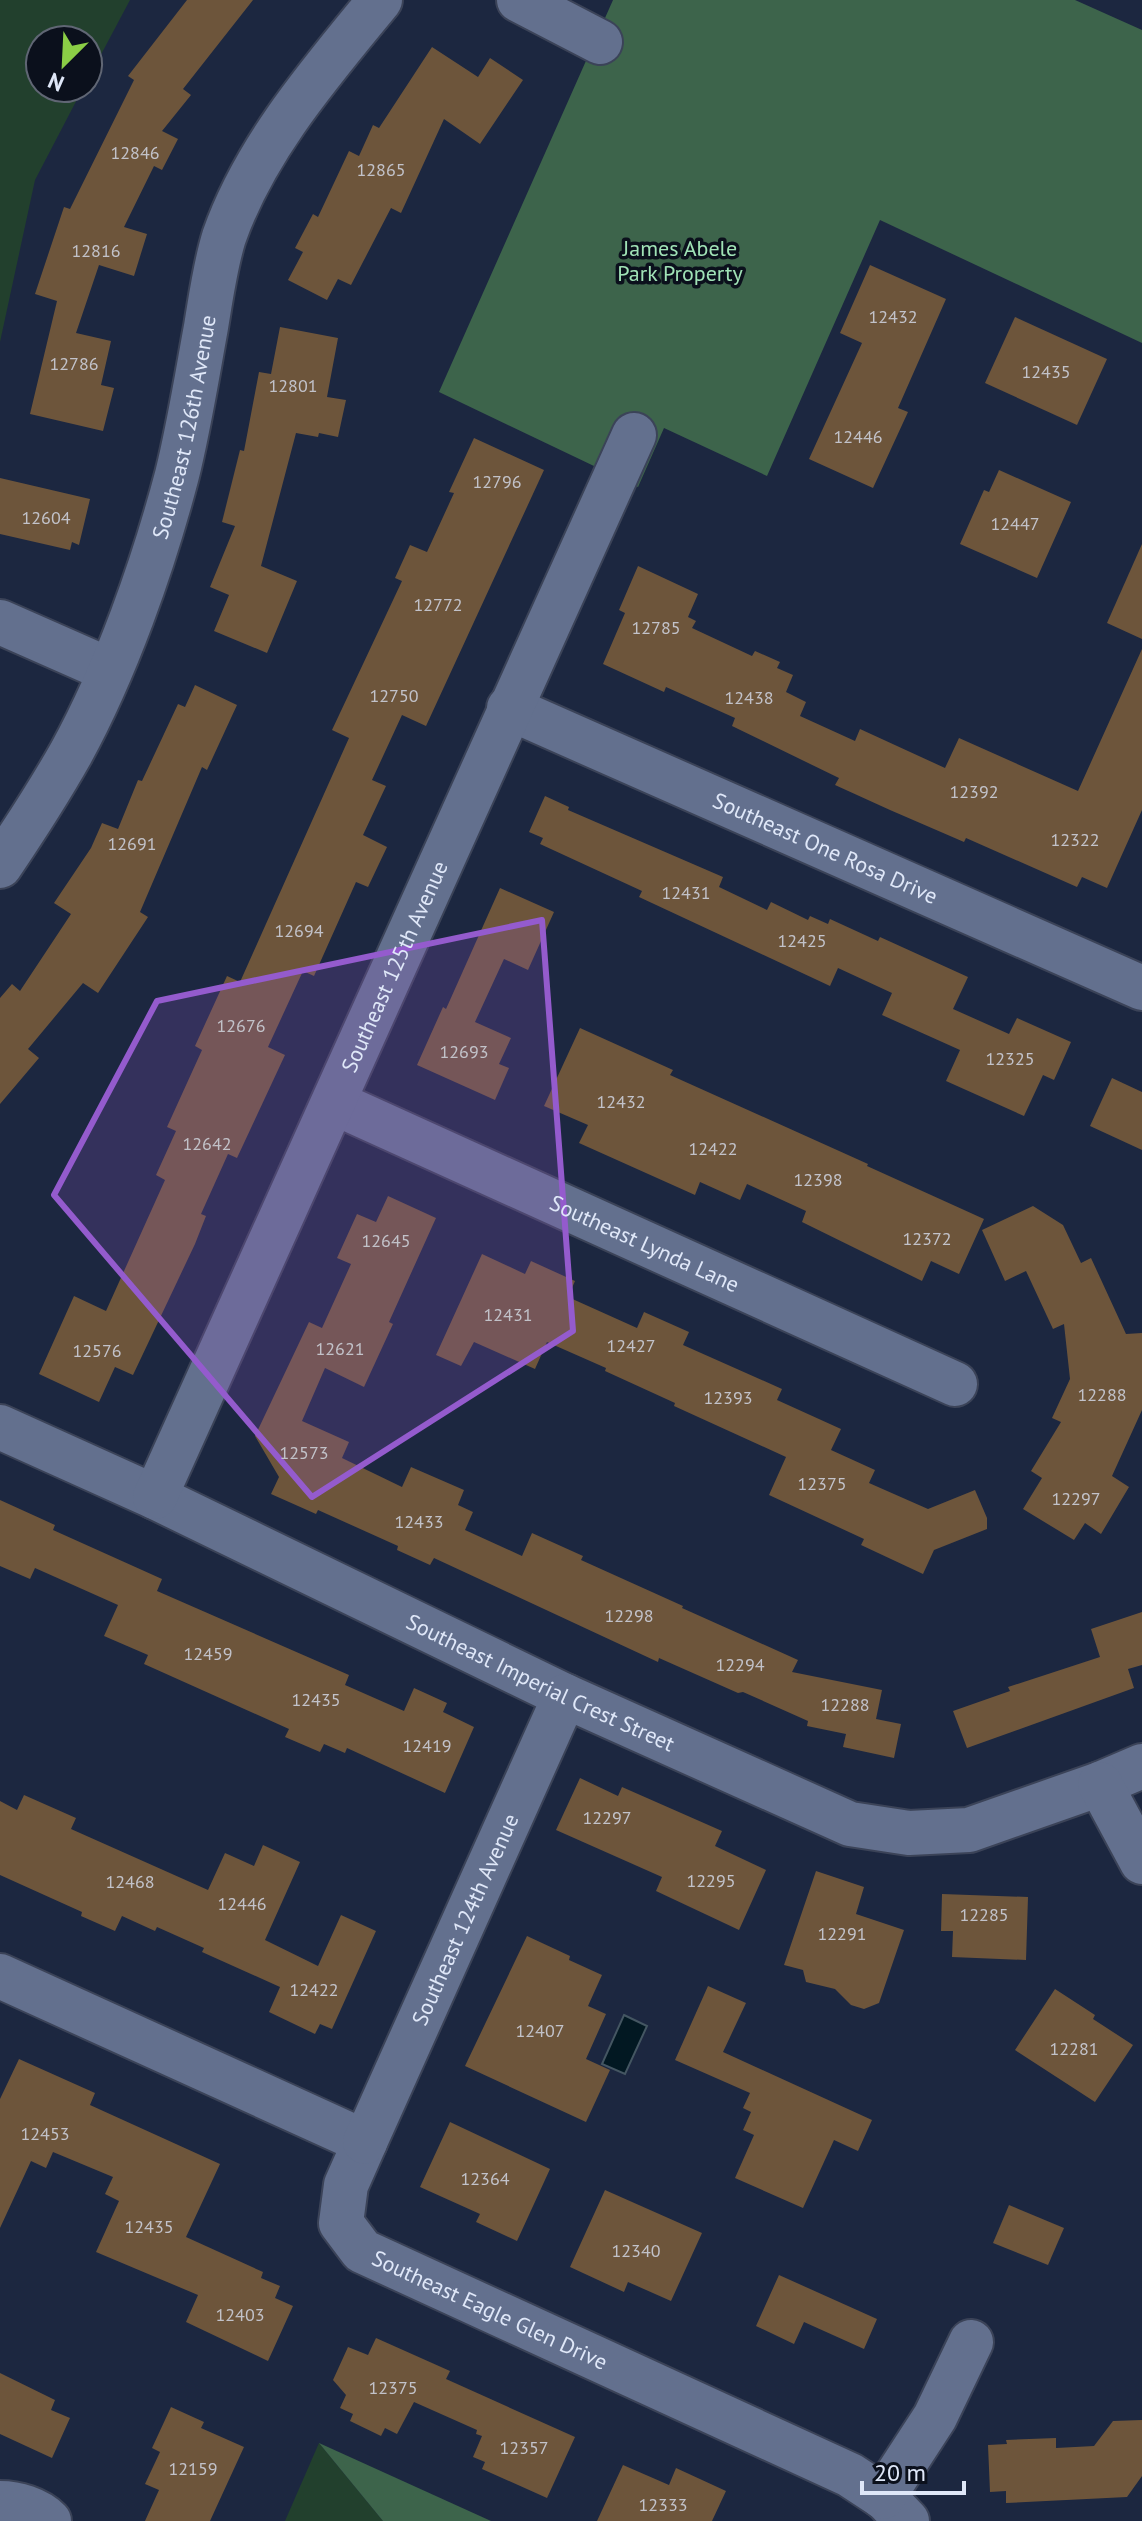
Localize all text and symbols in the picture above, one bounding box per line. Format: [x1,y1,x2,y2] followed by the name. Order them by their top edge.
[24,24,104,104] north arrow
[44,67,68,98] text: N
[110,141,160,164] house number: 12846
[356,158,406,181] house number: 12865
[617,234,743,287] park label: James Abele Park Property
[71,239,121,262] house number: 12816
[868,305,918,328] house number: 12432
[145,313,222,543] street label: Southeast 126th Avenue
[49,352,99,375] house number: 12786
[1021,360,1071,383] house number: 12435
[268,374,318,397] house number: 12801
[833,425,883,448] house number: 12446
[472,470,522,493] house number: 12796
[21,506,71,529] house number: 12604
[990,512,1040,535] house number: 12447
[413,593,463,616] house number: 12772
[631,616,681,639] house number: 12785
[369,684,419,707] house number: 12750
[724,686,774,709] house number: 12438
[949,780,999,803] house number: 12392
[709,786,942,910] street label: Southeast One Rosa Drive
[1050,828,1100,851] house number: 12322
[107,832,157,855] house number: 12691
[335,856,454,1077] street label: Southeast 125th Avenue
[661,881,711,904] house number: 12431
[274,919,324,942] house number: 12694
[777,929,827,952] house number: 12425
[216,1014,266,1037] house number: 12676
[439,1040,489,1063] house number: 12693
[985,1047,1035,1070] house number: 12325
[596,1090,646,1113] house number: 12432
[182,1132,232,1155] house number: 12642
[688,1137,738,1160] house number: 12422
[793,1168,843,1191] house number: 12398
[546,1188,744,1298] street label: Southeast Lynda Lane
[902,1227,952,1250] house number: 12372
[361,1229,411,1252] house number: 12645
[483,1303,533,1326] house number: 12431
[606,1334,656,1357] house number: 12427
[315,1337,365,1360] house number: 12621
[72,1339,122,1362] house number: 12576
[1077,1383,1127,1406] house number: 12288
[703,1386,753,1409] house number: 12393
[279,1441,329,1464] house number: 12573
[797,1472,847,1495] house number: 12375
[1051,1487,1101,1510] house number: 12297
[394,1510,444,1533] house number: 12433
[604,1604,654,1627] house number: 12298
[402,1607,680,1758] street label: Southeast Imperial Crest Street
[183,1642,233,1665] house number: 12459
[715,1653,765,1676] house number: 12294
[291,1688,341,1711] house number: 12435
[820,1693,870,1716] house number: 12288
[402,1734,452,1757] house number: 12419
[582,1806,632,1829] house number: 12297
[405,1809,524,2030] street label: Southeast 124th Avenue
[686,1869,736,1892] house number: 12295
[105,1870,155,1893] house number: 12468
[217,1892,267,1915] house number: 12446
[959,1903,1009,1926] house number: 12285
[817,1922,867,1945] house number: 12291
[289,1978,339,2001] house number: 12422
[515,2019,565,2042] house number: 12407
[1049,2037,1099,2060] house number: 12281
[20,2122,70,2145] house number: 12453
[460,2167,510,2190] house number: 12364
[124,2215,174,2238] house number: 12435
[611,2239,661,2262] house number: 12340
[368,2244,612,2376] street label: Southeast Eagle Glen Drive
[215,2303,265,2326] house number: 12403
[368,2376,418,2399] house number: 12375
[499,2436,549,2459] house number: 12357
[862,2445,964,2495] scale bar
[168,2457,218,2480] house number: 12159
[874,2457,926,2488] text: 20 m
[638,2493,688,2516] house number: 12333

